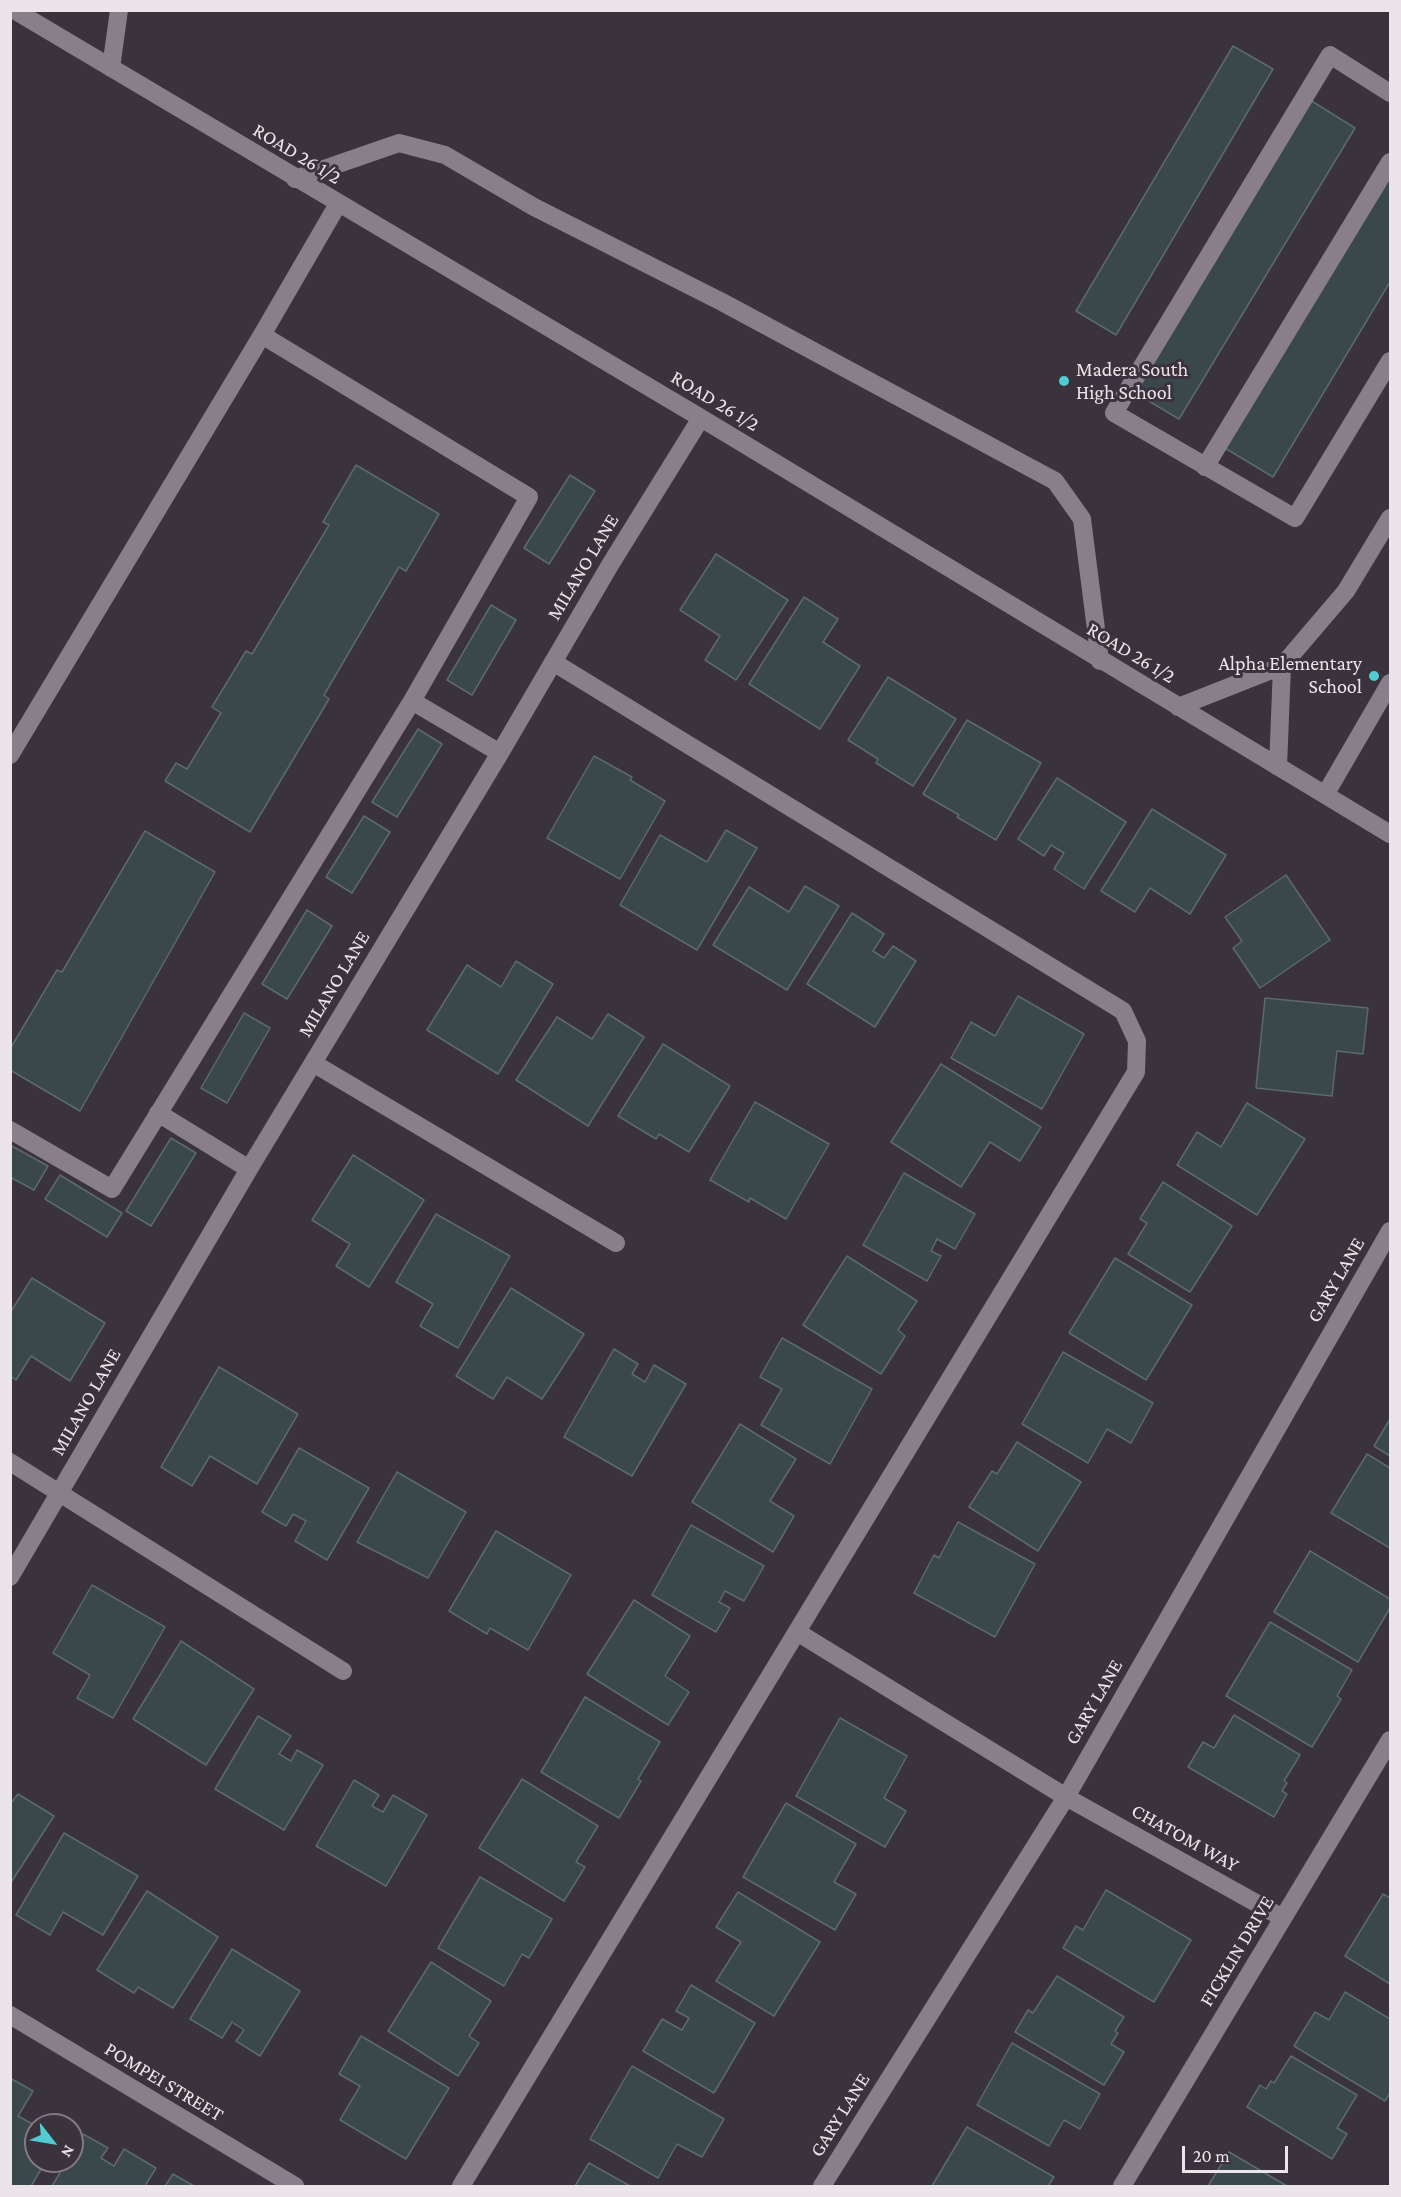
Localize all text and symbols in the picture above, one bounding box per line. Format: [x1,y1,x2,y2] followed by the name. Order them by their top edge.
[249,118,345,190] street label: ROAD 26 1/2
[1076,358,1188,405] place label: Madera South High School
[667,365,763,437] street label: ROAD 26 1/2
[1057,374,1071,388] marker: Madera South High School
[542,510,624,624] street label: MILANO LANE
[1083,617,1179,689] street label: ROAD 26 1/2
[1218,652,1362,699] place label: Alpha Elementary School
[1367,669,1381,683] marker: Alpha Elementary School
[293,927,375,1041] street label: MILANO LANE
[1302,1233,1370,1327] street label: GARY LANE
[46,1344,126,1460] street label: MILANO LANE
[1060,1655,1128,1749] street label: GARY LANE
[1127,1799,1243,1877] street label: CHATOM WAY
[1195,1891,1279,2011] street label: FICKLIN DRIVE
[100,2037,228,2127] street label: POMPEI STREET
[805,2069,875,2161] street label: GARY LANE
[24,2113,84,2173] north arrow
[1185,2134,1292,2172] scale bar
[58,2142,78,2161] text: N
[1193,2146,1230,2166] text: 20 m

